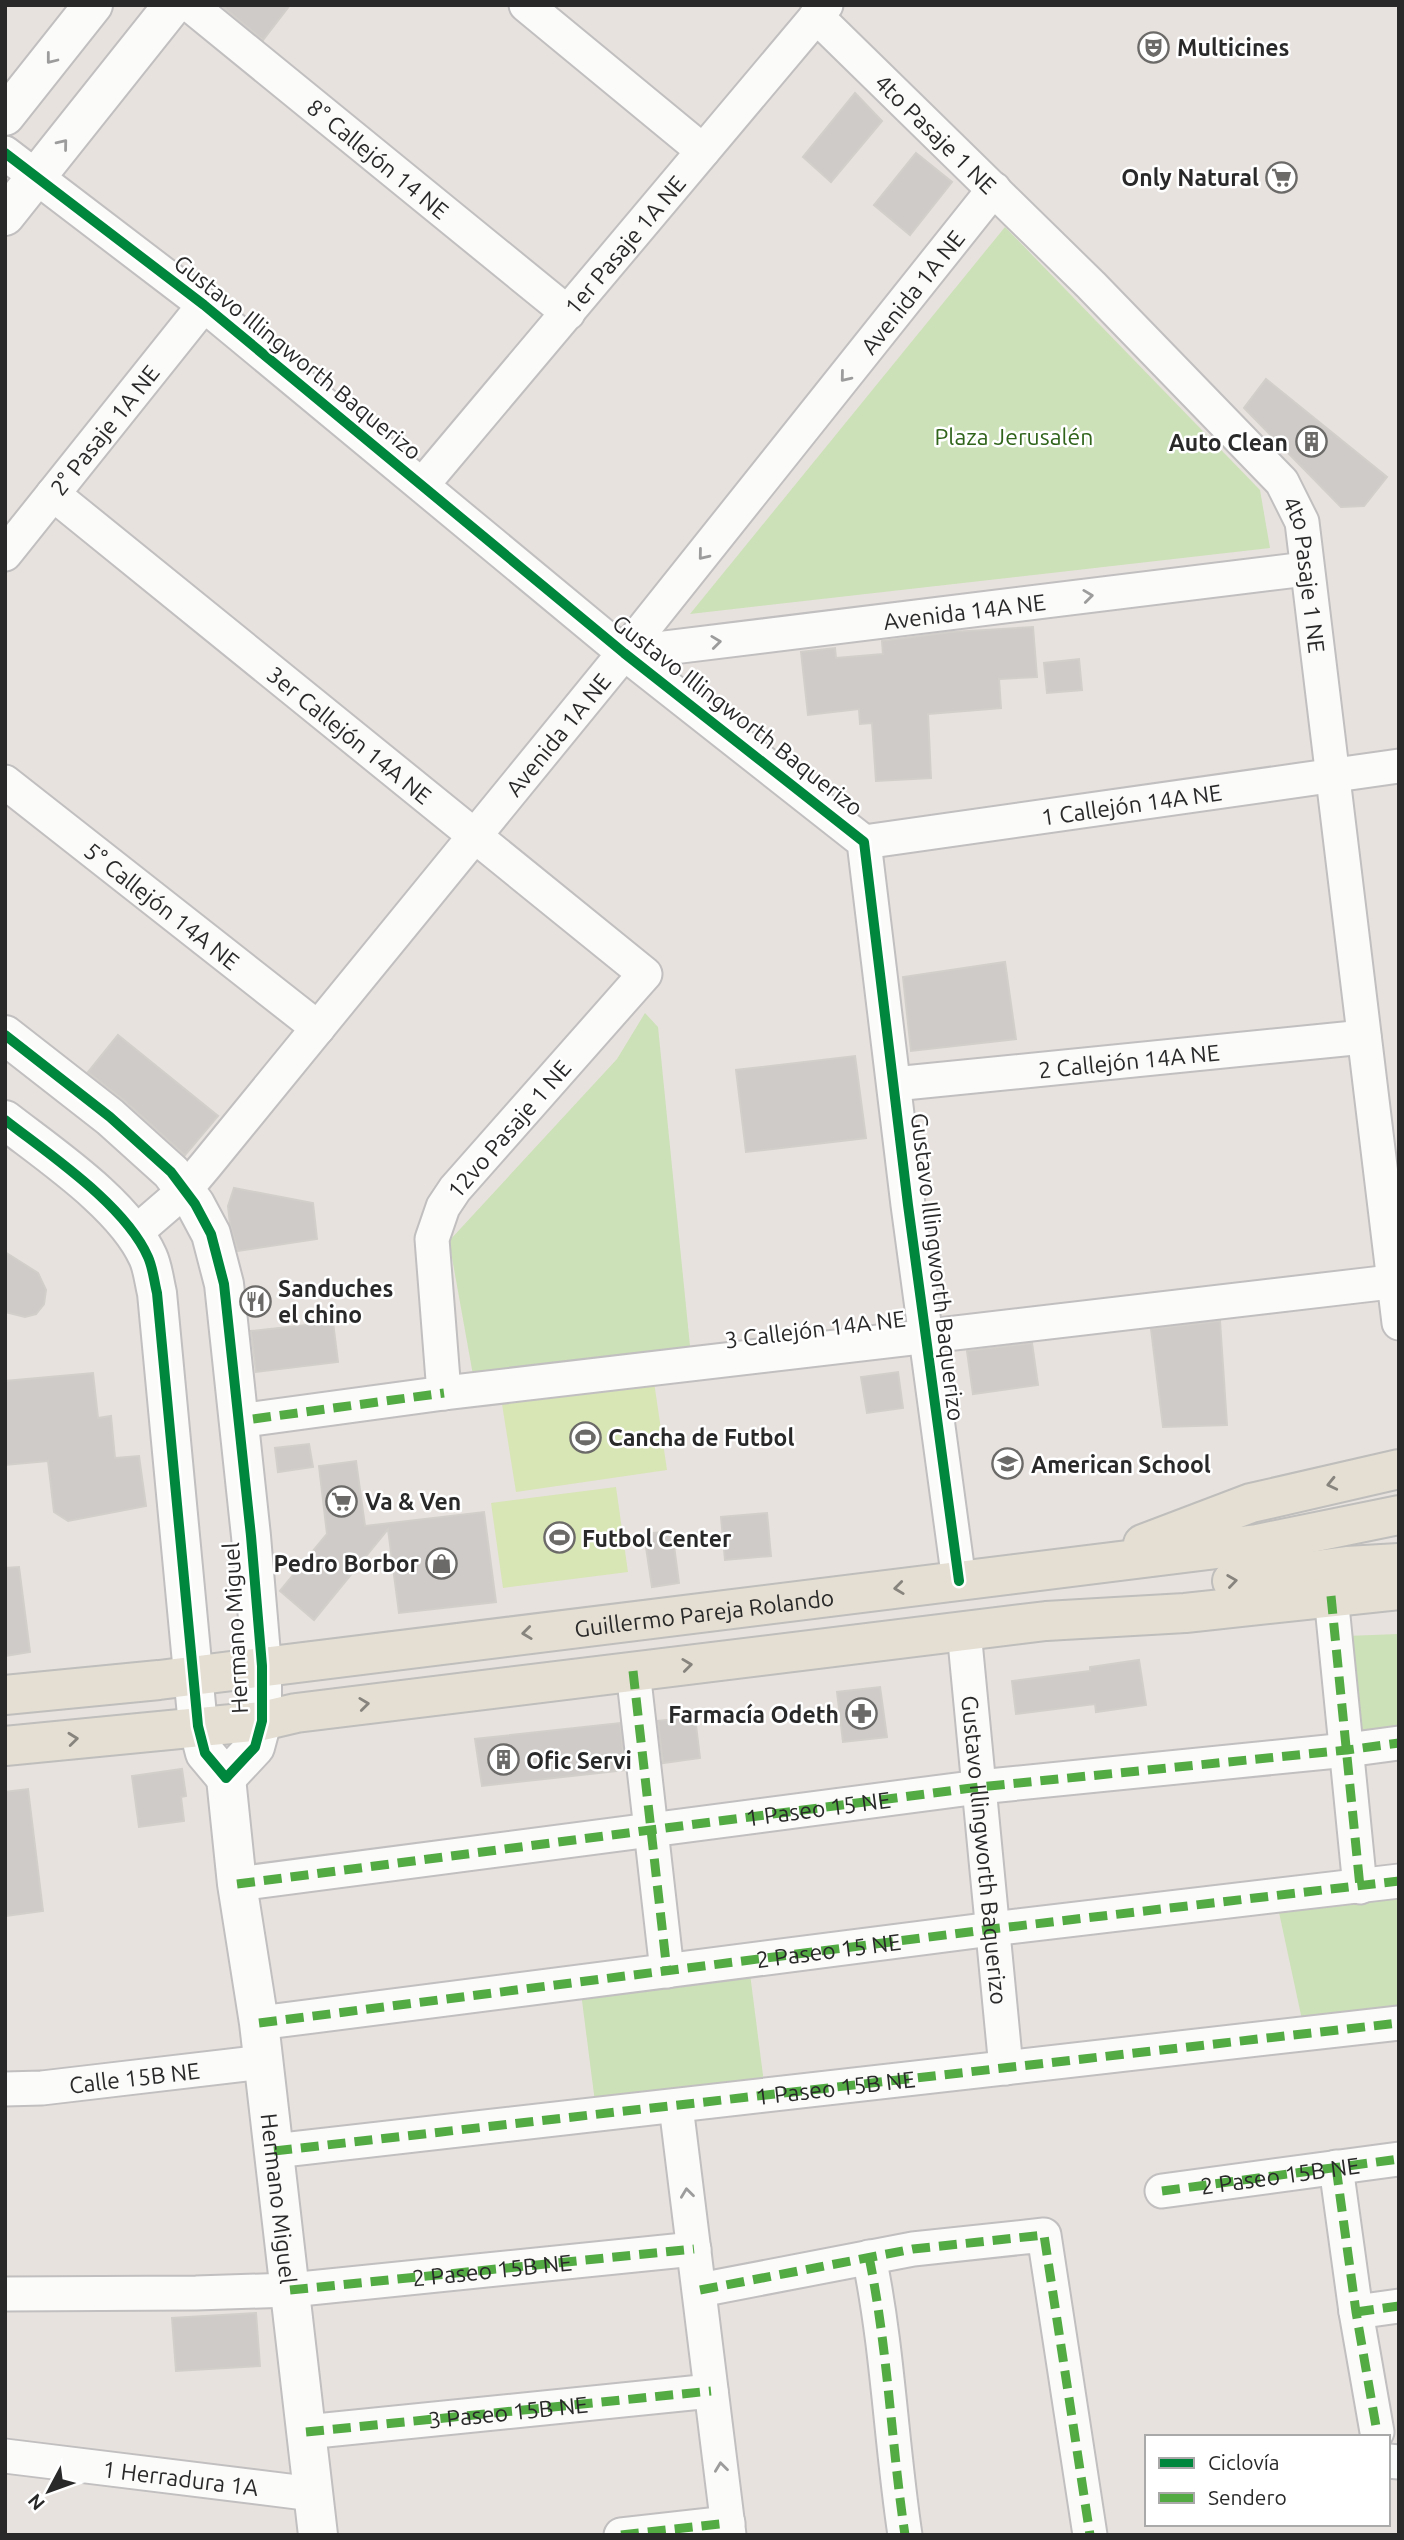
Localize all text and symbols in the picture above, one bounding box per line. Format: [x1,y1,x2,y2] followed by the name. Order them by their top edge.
[1137,30,1171,64] theatre icon: Multicines
[1177,35,1289,60] place label: Multicines
[46,51,59,63] one-way arrow
[870,69,1002,198] street label: 4to Pasaje 1 NE
[303,94,454,223] street label: 8° Callejón 14 NE
[55,139,67,152] one-way arrow
[1265,160,1299,194] supermarket icon: Only Natural
[1121,165,1259,190] place label: Only Natural
[559,170,690,319] street label: 1er Pasaje 1A NE
[855,225,969,358] street label: Avenida 1A NE
[170,250,426,464] street label: Gustavo Illingworth Baquerizo
[45,360,164,500] street label: 2° Pasaje 1A NE
[840,369,853,381] one-way arrow
[935,424,1093,449] park label: Plaza Jerusalén
[1294,425,1328,459] building icon: Auto Clean
[1169,430,1288,455] place label: Auto Clean
[1279,492,1330,654] street label: 4to Pasaje 1 NE
[698,547,711,559] one-way arrow
[1082,588,1094,603] one-way arrow
[882,589,1047,633] street label: Avenida 14A NE
[608,610,868,820] street label: Gustavo Illingworth Baquerizo
[710,634,722,649] one-way arrow
[263,661,437,808] street label: 3er Callejón 14A NE
[500,668,615,800] street label: Avenida 1A NE
[1039,779,1223,829] street label: 1 Callejón 14A NE
[80,837,244,974] street label: 5° Callejón 14A NE
[1037,1039,1221,1082] street label: 2 Callejón 14A NE
[442,1055,576,1203] street label: 12vo Pasaje 1 NE
[907,1112,969,1422] street label: Gustavo Illingworth Baquerizo
[278,1276,393,1327] place label: Sanduches el chino
[238,1284,272,1318] restaurant icon: Sanduches el chino
[723,1306,907,1352] street label: 3 Callejón 14A NE
[568,1420,602,1454] sports icon: Cancha de Futbol
[608,1425,794,1450] place label: Cancha de Futbol
[991,1447,1025,1481] school or university icon: American School
[1031,1452,1211,1477] place label: American School
[1326,1476,1338,1490] one-way arrow
[325,1484,359,1518] supermarket icon: Va & Ven
[365,1489,461,1514] place label: Va & Ven
[542,1521,576,1555] sports icon: Futbol Center
[582,1526,732,1551] place label: Futbol Center
[218,1542,252,1714] street label: Hermano Miguel
[425,1546,459,1580] shop icon: Pedro Borbor
[274,1551,420,1576] place label: Pedro Borbor
[1226,1574,1238,1589] one-way arrow
[893,1581,904,1596] one-way arrow
[573,1584,835,1641] street label: Guillermo Pareja Rolando
[521,1626,533,1641] one-way arrow
[681,1657,692,1672] one-way arrow
[958,1694,1012,2006] street label: Gustavo Illingworth Baquerizo
[358,1697,369,1712] one-way arrow
[845,1697,879,1731] pharmacy icon: Farmacía Odeth
[668,1702,839,1727] place label: Farmacía Odeth
[67,1731,79,1746] one-way arrow
[486,1743,520,1777] building icon: Ofic Servi
[526,1748,632,1773] place label: Ofic Servi
[744,1786,892,1830] street label: 1 Paseo 15 NE
[754,1928,902,1972] street label: 2 Paseo 15 NE
[68,2057,201,2097] street label: Calle 15B NE
[754,2066,916,2109] street label: 1 Paseo 15B NE
[257,2112,301,2285] street label: Hermano Miguel
[1199,2152,1361,2198] street label: 2 Paseo 15B NE
[679,2187,694,2199] one-way arrow
[411,2249,573,2290] street label: 2 Paseo 15B NE
[427,2391,589,2432] street label: 3 Paseo 15B NE
[1145,2435,1390,2526] legend
[1208,2450,1280,2474] text: Ciclovía
[14,2456,84,2526] north arrow
[101,2456,260,2500] street label: 1 Herradura 1A
[713,2461,728,2473] one-way arrow
[1208,2485,1287,2509] text: Sendero
[23,2490,49,2515] text: N

